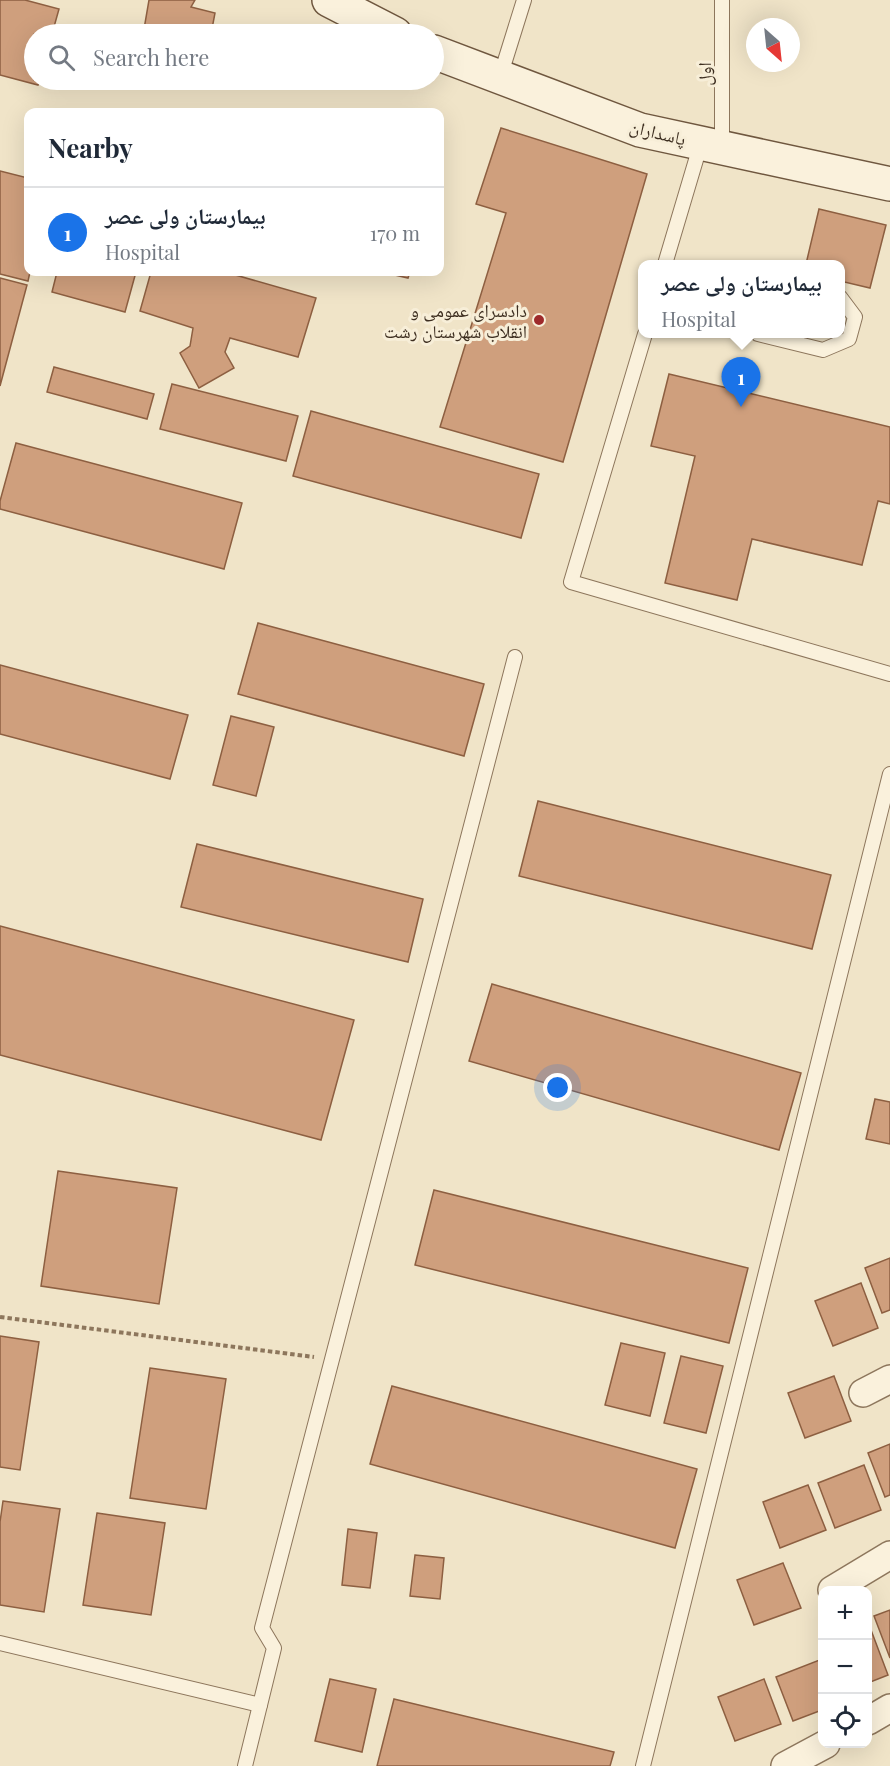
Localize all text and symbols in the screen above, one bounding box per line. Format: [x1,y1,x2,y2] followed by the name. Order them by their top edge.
[746,18,800,72] north arrow
[24,24,444,90] search box
[45,41,78,74] icon: search
[93,42,209,72] text: Search here
[692,62,716,86] street label: اول
[627,113,689,151] street label: پاسداران
[48,130,133,165] text: Nearby
[105,200,265,230] text: بیمارستان ولی عصر
[64,219,71,246] text: 1
[370,219,420,246] text: 170 m
[105,238,180,265] text: Hospital
[638,260,845,338] popup
[661,267,822,297] text: بیمارستان ولی عصر
[384,298,527,343] place label: دادسرای عمومی و انقلاب شهرستان رشت
[661,305,736,332] text: Hospital
[532,313,546,327] marker: دادسرای عمومی و انقلاب شهرستان رشت
[722,358,760,407] pin: 1
[543,1073,572,1102] your location
[818,1586,872,1748] map controls
[818,1586,872,1640] button: +
[818,1640,872,1694] button: −
[818,1694,872,1748] button: locate

